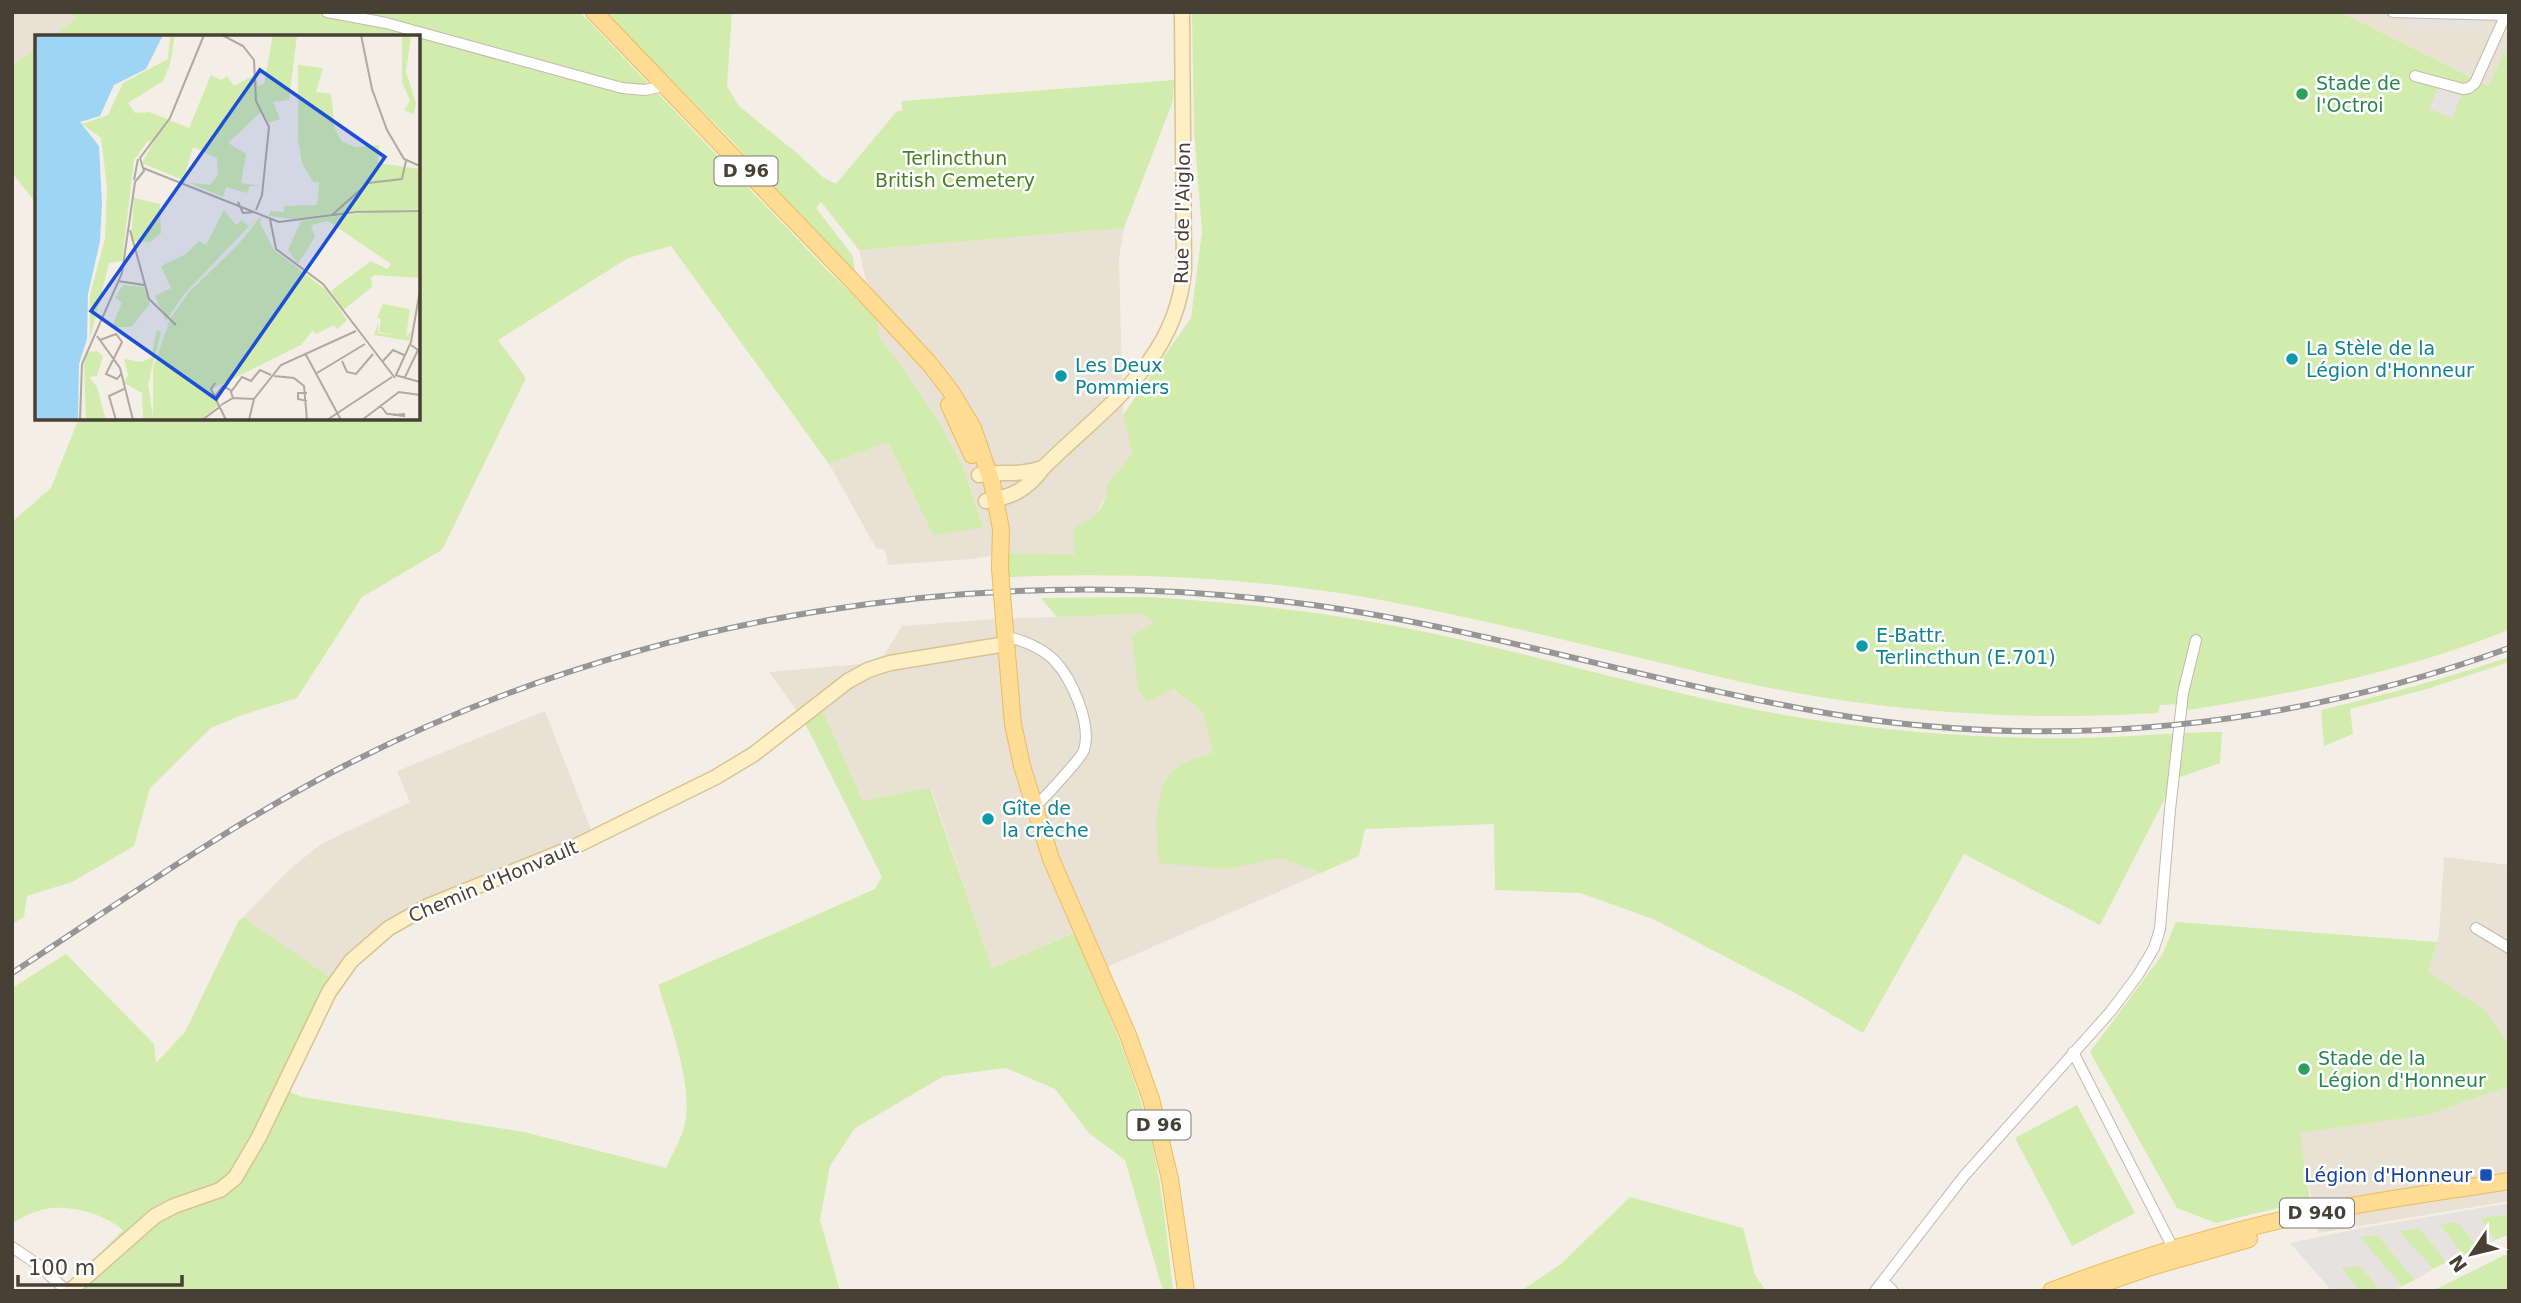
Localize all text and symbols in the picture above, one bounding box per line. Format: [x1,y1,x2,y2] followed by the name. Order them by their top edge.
[35,35,420,420] inset map
[2316,72,2401,116] place label: Stade de l'Octroi
[2294,86,2310,102] marker: Stade de l'Octroi
[1170,142,1194,284] street label: Rue de l'Aiglon
[875,147,1035,191] park label: Terlincthun British Cemetery
[714,156,778,186] road number: D 96
[2306,337,2474,381] place label: La Stèle de la Légion d'Honneur
[2284,351,2300,367] marker: La Stèle de la Légion d'Honneur
[1075,354,1169,398] place label: Les Deux Pommiers
[1053,368,1069,384] marker: Les Deux Pommiers
[1875,624,2056,668] place label: E-Battr. Terlincthun (E.701)
[1854,638,1870,654] marker: E-Battr. Terlincthun (E.701)
[1002,797,1089,841] place label: Gîte de la crèche
[980,811,996,827] marker: Gîte de la crèche
[405,835,581,927] street label: Chemin d'Honvault
[2318,1047,2486,1091] place label: Stade de la Légion d'Honneur
[2296,1061,2312,1077] marker: Stade de la Légion d'Honneur
[1128,1110,1190,1140] road number: D 96
[2304,1164,2472,1186] place label: Légion d'Honneur
[2478,1167,2494,1183] marker: Légion d'Honneur
[2280,1198,2354,1228] road number: D 940
[2437,1219,2507,1289] north arrow
[18,1244,182,1288] scale bar
[2445,1251,2472,1277] text: N
[28,1256,95,1280] text: 100 m

